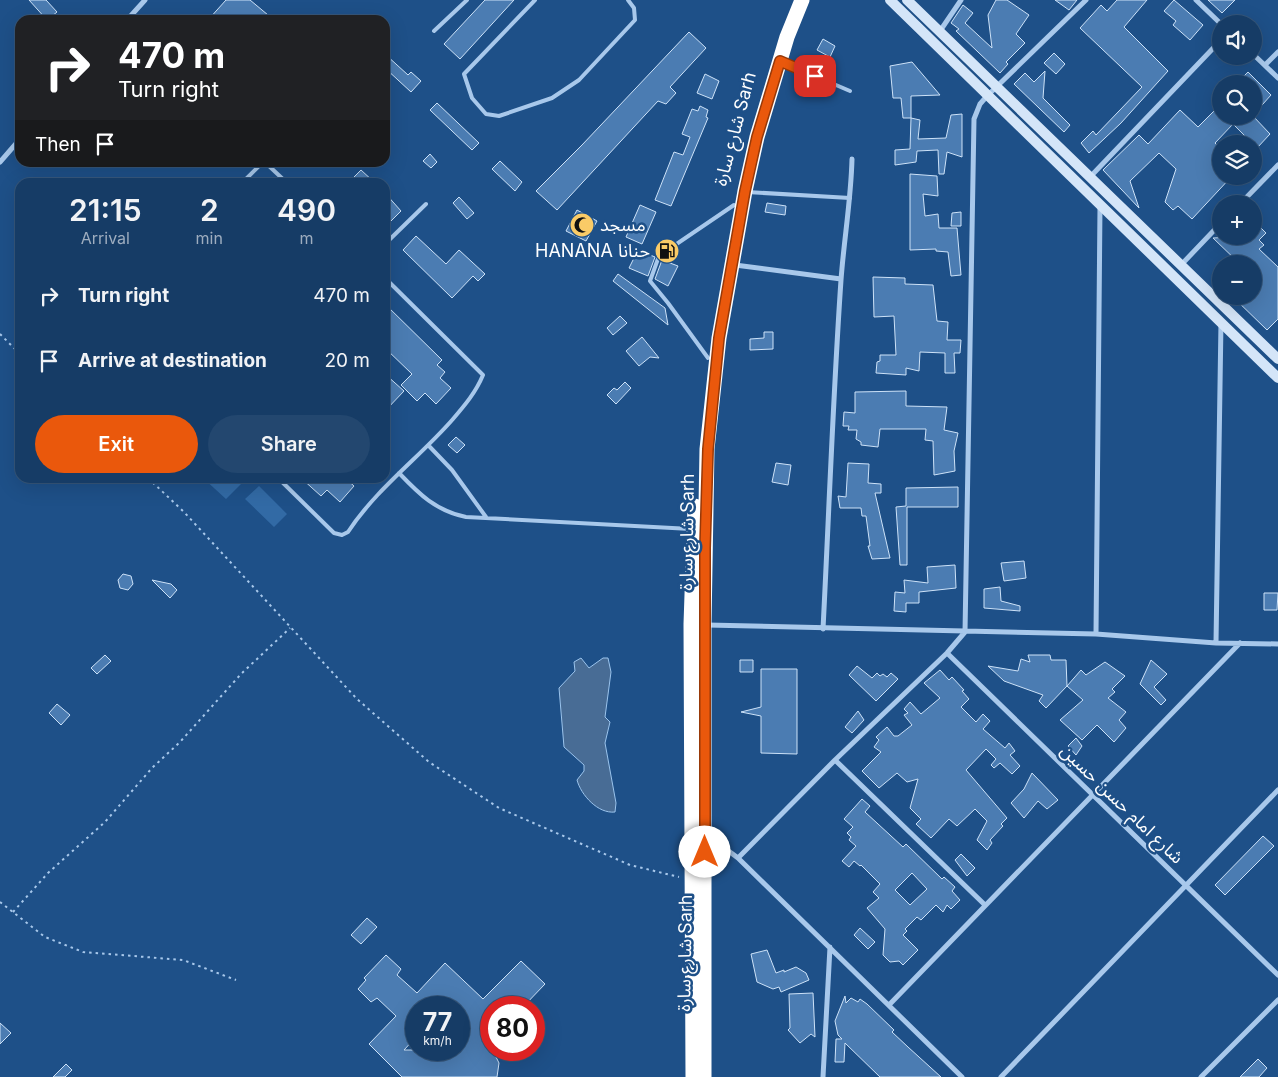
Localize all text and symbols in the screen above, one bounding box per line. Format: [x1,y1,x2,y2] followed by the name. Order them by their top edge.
[1212,15,1262,305] map controls
[1212,15,1262,65] button: sound
[118,34,225,76] text: 470 m
[35,35,100,100] icon: right
[794,55,836,97] pin
[801,62,829,90] icon: arrive
[709,70,764,189] street label: شارع سارة Sarh
[1212,75,1262,125] button: search
[118,76,219,102] text: Turn right
[91,130,119,158] icon: arrive
[35,133,81,156] text: Then
[1212,135,1262,185] button: layers
[69,192,142,228] text: 21:15
[200,192,219,228] text: 2
[277,192,336,228] text: 490
[1212,195,1262,245] button: +
[569,212,595,238] mosque icon: مسجد
[600,214,646,235] place label: مسجد
[81,228,130,248] text: Arrival
[196,228,223,248] text: min
[299,228,313,248] text: m
[654,238,680,264] fuel station icon: HANANA حنانا
[535,240,650,261] place label: HANANA حنانا
[1212,255,1262,305] button: −
[35,282,63,310] icon: right
[78,284,169,307] text: Turn right
[313,284,370,307] text: 470 m
[35,347,63,375] icon: arrive
[78,349,267,372] text: Arrive at destination
[324,349,370,372] text: 20 m
[35,415,198,473] button: Exit
[208,415,370,473] button: Share
[675,473,702,591] street label: شارع سارة Sarh
[1054,740,1188,871] street label: شارع امام حسن حسين
[678,825,730,877] position arrow
[673,894,700,1012] street label: شارع سارة Sarh
[480,996,545,1061] speed limit sign: 80
[423,1007,452,1037] text: 77
[423,1033,452,1048] text: km/h

